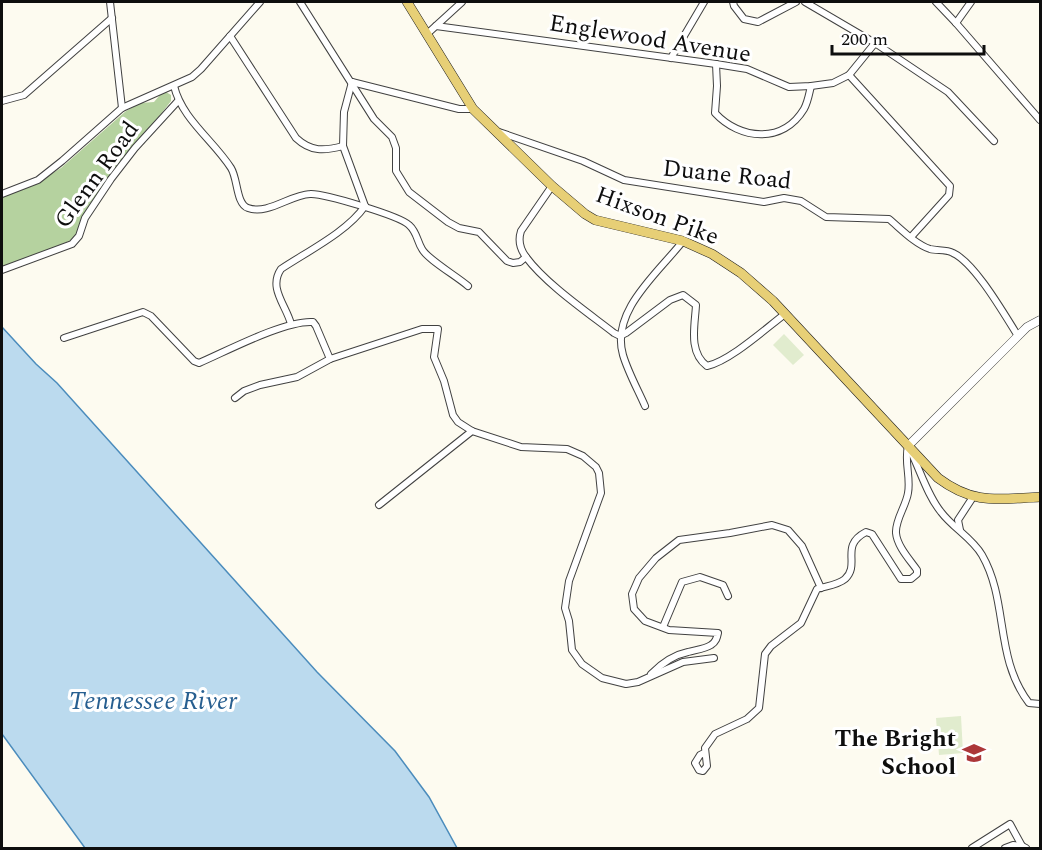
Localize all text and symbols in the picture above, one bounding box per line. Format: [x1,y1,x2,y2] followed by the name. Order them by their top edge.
[546,5,754,73] street label: Englewood Avenue
[832,18,984,56] scale bar
[841,26,888,53] text: 200 m
[46,114,148,236] street label: Glenn Road
[661,150,793,200] street label: Duane Road
[590,177,724,255] street label: Hixson Pike
[69,681,238,721] water label: Tennessee River
[834,721,956,785] place label: The Bright School
[961,740,987,766] school or university icon: The Bright School

